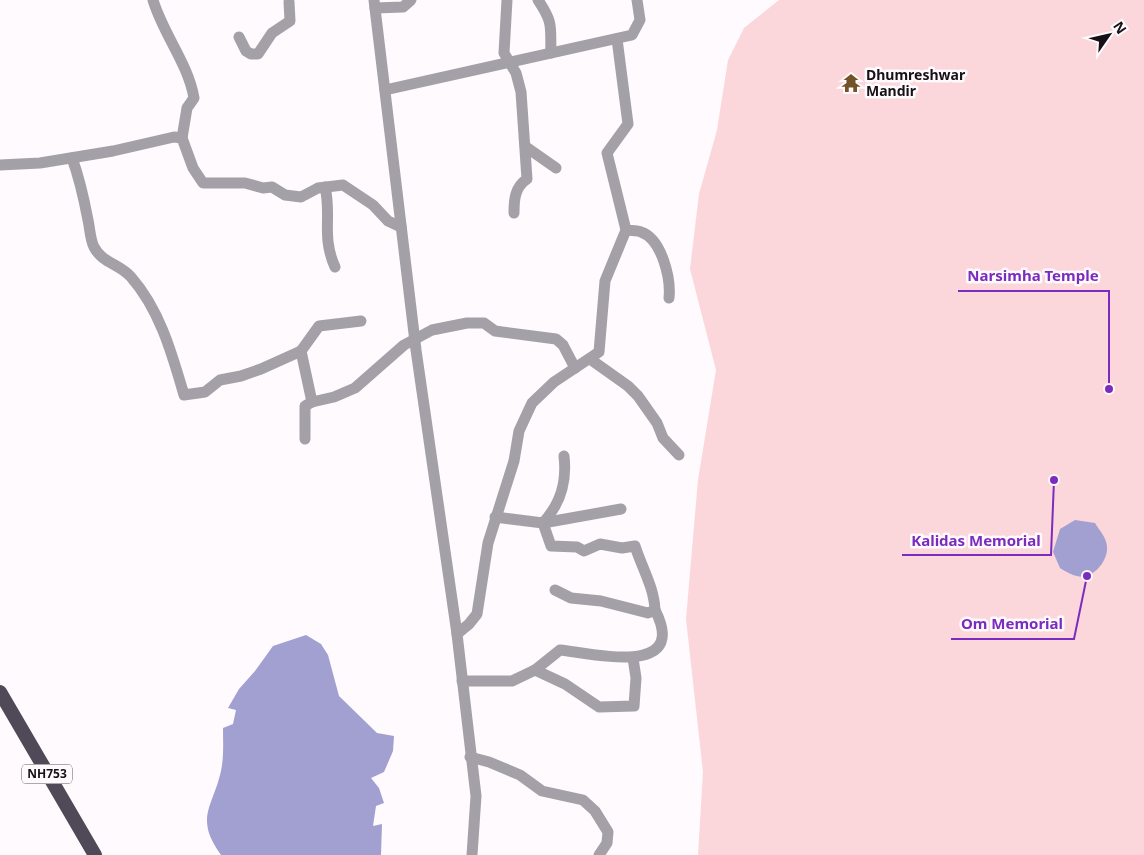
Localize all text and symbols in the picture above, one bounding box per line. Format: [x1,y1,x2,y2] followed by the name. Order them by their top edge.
[1084,10,1134,60] north arrow
[1109,17,1131,37] text: N
[866,65,966,100] place label: Dhumreshwar Mandir
[840,72,862,94] temple icon: Dhumreshwar Mandir
[958,261,1109,291] callout: Narsimha Temple
[967,265,1099,285] text: Narsimha Temple
[902,525,1051,555] callout: Kalidas Memorial
[911,530,1041,550] text: Kalidas Memorial
[951,609,1074,639] callout: Om Memorial
[961,613,1063,633] text: Om Memorial
[22,764,72,784] road number: NH753

